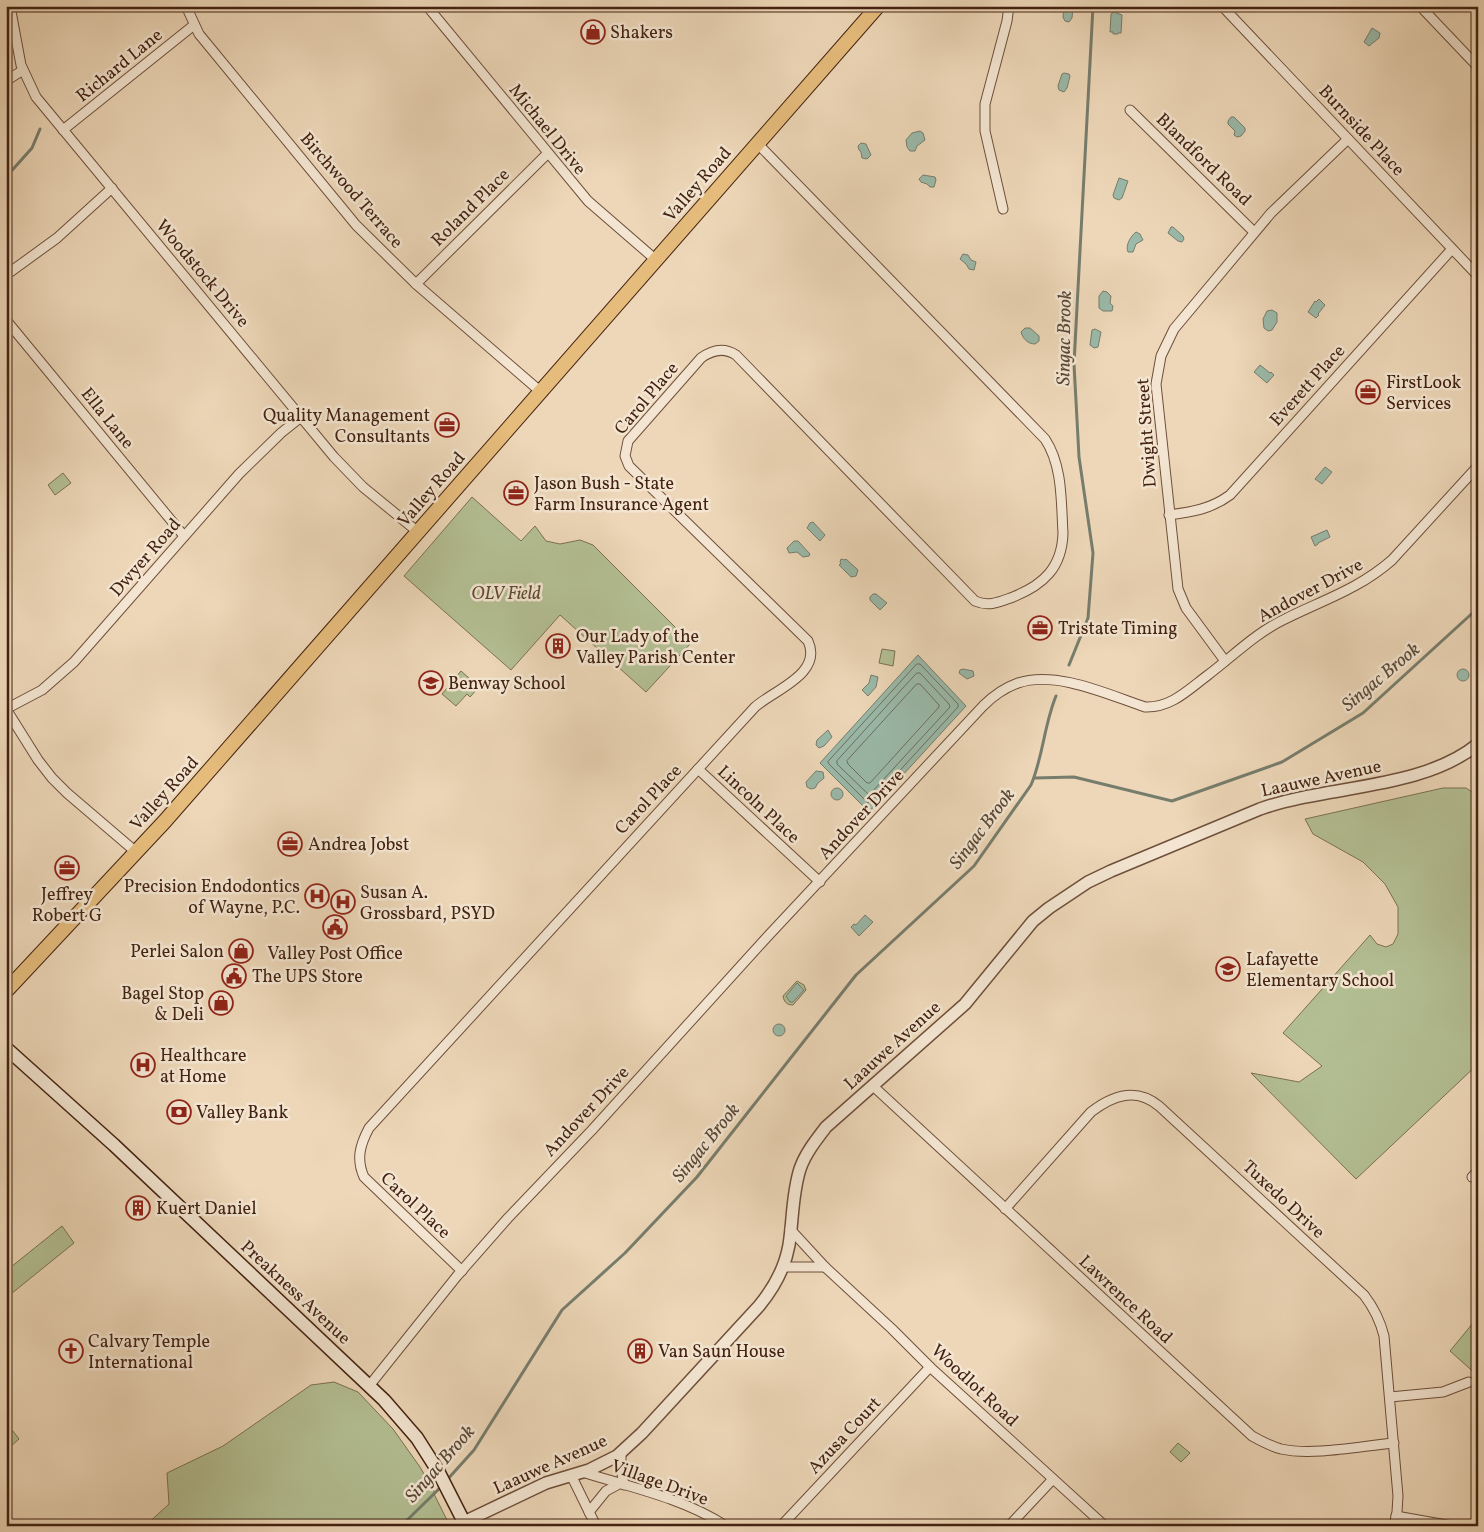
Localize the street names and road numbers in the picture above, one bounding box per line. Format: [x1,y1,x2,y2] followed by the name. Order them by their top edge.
[71,24,168,109] street label: Richard Lane
[502,79,591,181] street label: Michael Drive
[1312,80,1410,182] street label: Burnside Place
[1150,108,1256,212] street label: Blandford Road
[293,128,408,254] street label: Birchwood Terrace
[658,142,738,228] street label: Valley Road
[426,163,516,253] street label: Roland Place
[149,214,255,333] street label: Woodstock Drive
[1265,340,1352,432] street label: Everett Place
[609,357,685,441] street label: Carol Place
[1131,377,1164,488] street label: Dwight Street
[74,383,139,455] street label: Ella Lane
[392,447,472,533] street label: Valley Road
[105,513,187,603] street label: Dwyer Road
[1254,553,1368,630] street label: Andover Drive
[125,751,205,837] street label: Valley Road
[1259,755,1384,804] street label: Laauwe Avenue
[610,759,688,841] street label: Carol Place
[711,760,805,850] street label: Lincoln Place
[813,764,911,866] street label: Andover Drive
[839,996,947,1096] street label: Laauwe Avenue
[538,1061,636,1163] street label: Andover Drive
[1236,1155,1330,1245] street label: Tuxedo Drive
[374,1167,456,1245] street label: Carol Place
[234,1235,356,1351] street label: Preakness Avenue
[1073,1250,1177,1350] street label: Lawrence Road
[925,1339,1023,1433] street label: Woodlot Road
[803,1392,887,1480] street label: Azusa Court
[490,1429,612,1502] street label: Laauwe Avenue
[607,1454,712,1513] street label: Village Drive

